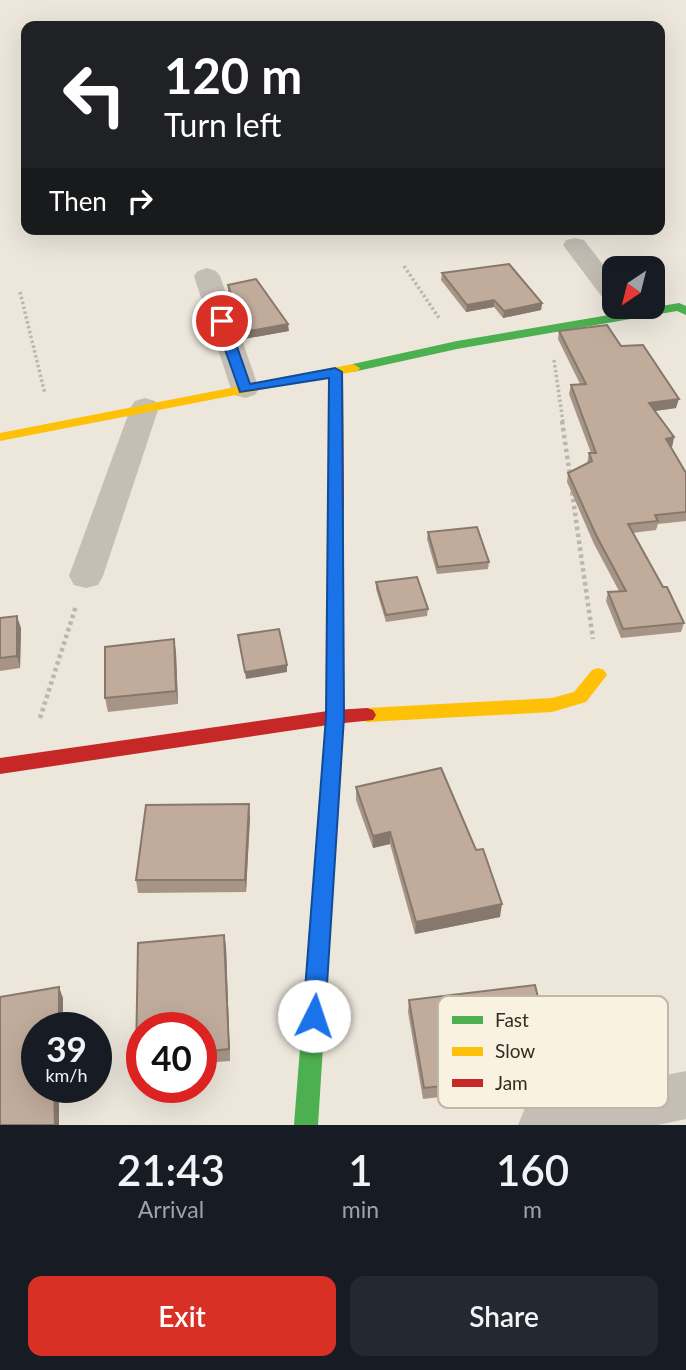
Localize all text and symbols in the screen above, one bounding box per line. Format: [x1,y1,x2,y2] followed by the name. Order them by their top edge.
[164,46,302,104] text: 120 m
[49,49,140,140] icon: left
[164,105,281,144] text: Turn left
[121,182,159,220] icon: right
[49,185,107,217] text: Then
[602,256,665,318] north arrow
[602,256,665,319] map controls
[192,291,252,351] pin
[203,302,241,340] icon: arrive
[277,979,351,1053] position arrow
[438,996,668,1108] legend
[495,1008,529,1031] text: Fast
[126,1012,217,1103] speed limit sign: 40
[46,1027,87,1069] text: 39
[495,1039,535,1062] text: Slow
[45,1064,88,1086] text: km/h
[495,1071,528,1094] text: Jam
[117,1145,225,1195] text: 21:43
[348,1145,373,1195] text: 1
[496,1145,569,1195] text: 160
[138,1195,204,1223] text: Arrival
[342,1195,379,1223] text: min
[523,1195,542,1223] text: m
[28,1276,336,1356] button: Exit
[350,1276,658,1356] button: Share

